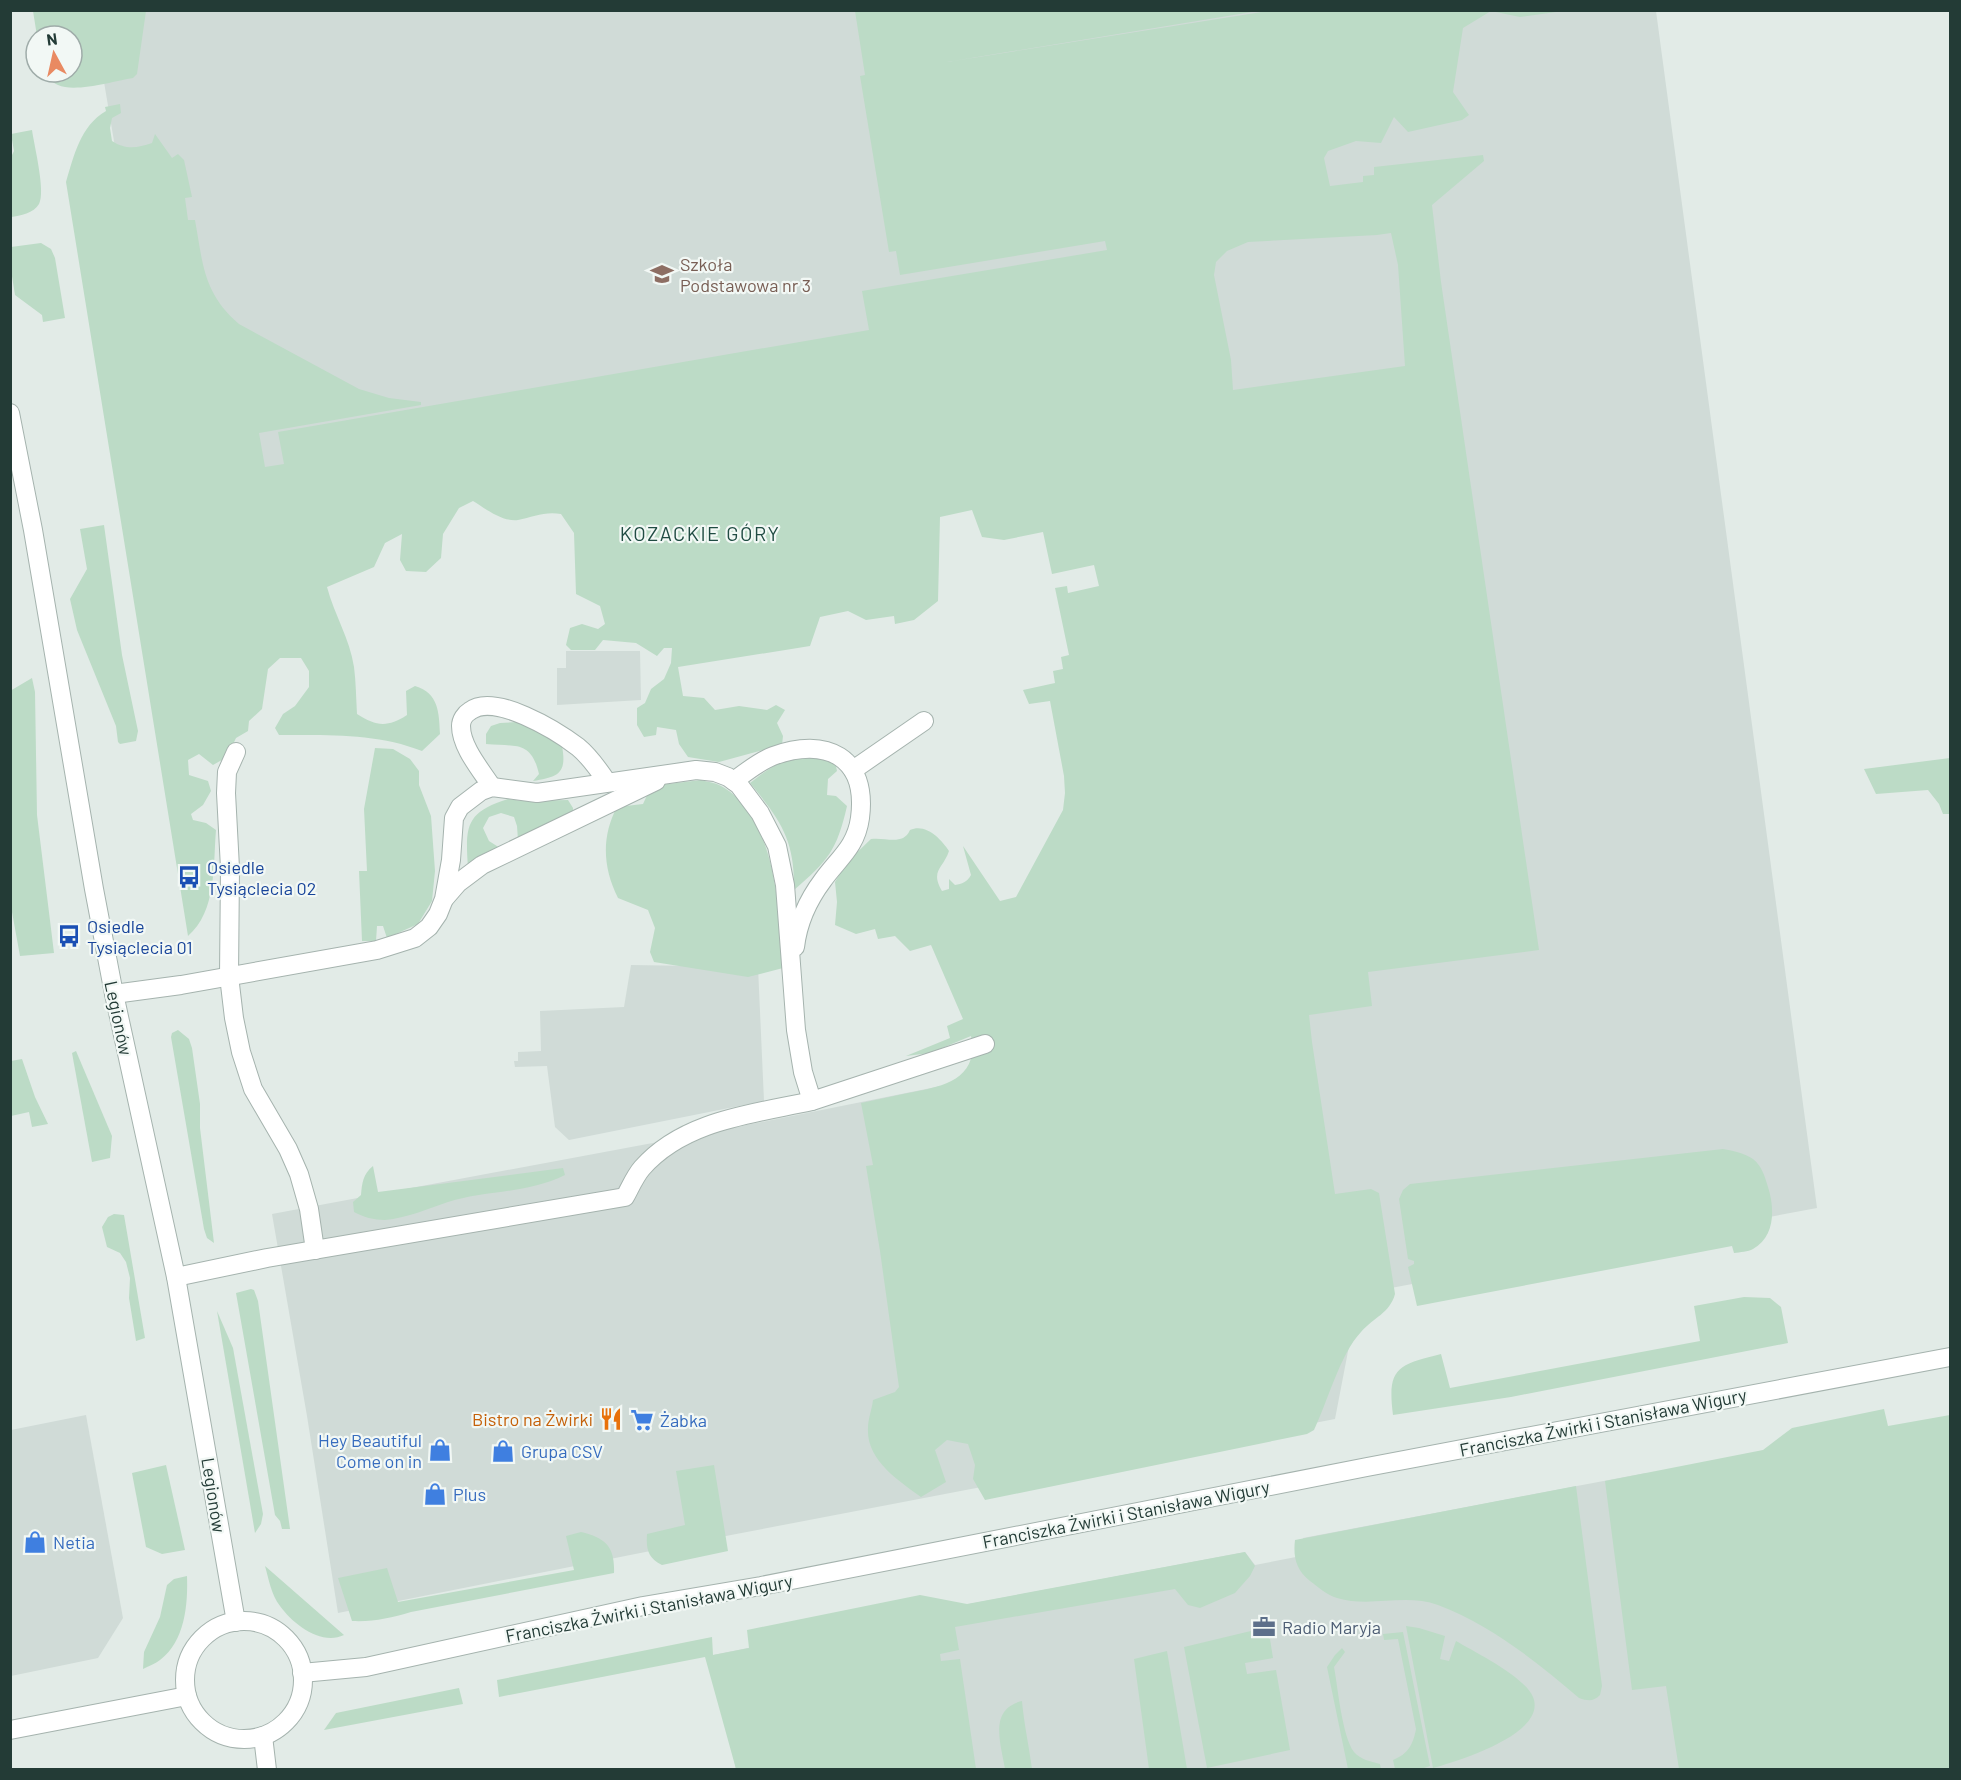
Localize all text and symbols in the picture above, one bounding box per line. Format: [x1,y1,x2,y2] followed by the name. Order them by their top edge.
[24,24,84,84] north arrow
[45,29,58,49] text: N
[680,253,811,296] place label: Szkoła Podstawowa nr 3
[649,261,675,287] school or university icon: Szkoła Podstawowa nr 3
[620,521,780,545] district label: KOZACKIE GÓRY
[207,856,316,899] place label: Osiedle Tysiąclecia 02
[176,864,202,890] bus stop icon: Osiedle Tysiąclecia 02
[87,915,192,958] place label: Osiedle Tysiąclecia 01
[56,923,82,949] bus stop icon: Osiedle Tysiąclecia 01
[100,979,138,1057] street label: Legionów
[1458,1383,1748,1461] street label: Franciszka Żwirki i Stanisława Wigury
[598,1406,624,1432] restaurant icon: Bistro na Żwirki
[629,1407,655,1433] supermarket icon: Żabka
[472,1408,593,1430] place label: Bistro na Żwirki
[660,1409,707,1431] place label: Żabka
[318,1429,422,1472] place label: Hey Beautiful Come on in
[427,1437,453,1463] shop icon: Hey Beautiful Come on in
[490,1438,516,1464] shop icon: Grupa CSV
[521,1440,603,1462] place label: Grupa CSV
[197,1456,231,1534] street label: Legionów
[981,1475,1271,1553] street label: Franciszka Żwirki i Stanisława Wigury
[422,1481,448,1507] shop icon: Plus
[453,1483,486,1505] place label: Plus
[22,1529,48,1555] shop icon: Netia
[53,1531,95,1553] place label: Netia
[504,1569,794,1647] street label: Franciszka Żwirki i Stanisława Wigury
[1251,1614,1277,1640] office icon: Radio Maryja
[1282,1616,1381,1638] place label: Radio Maryja

